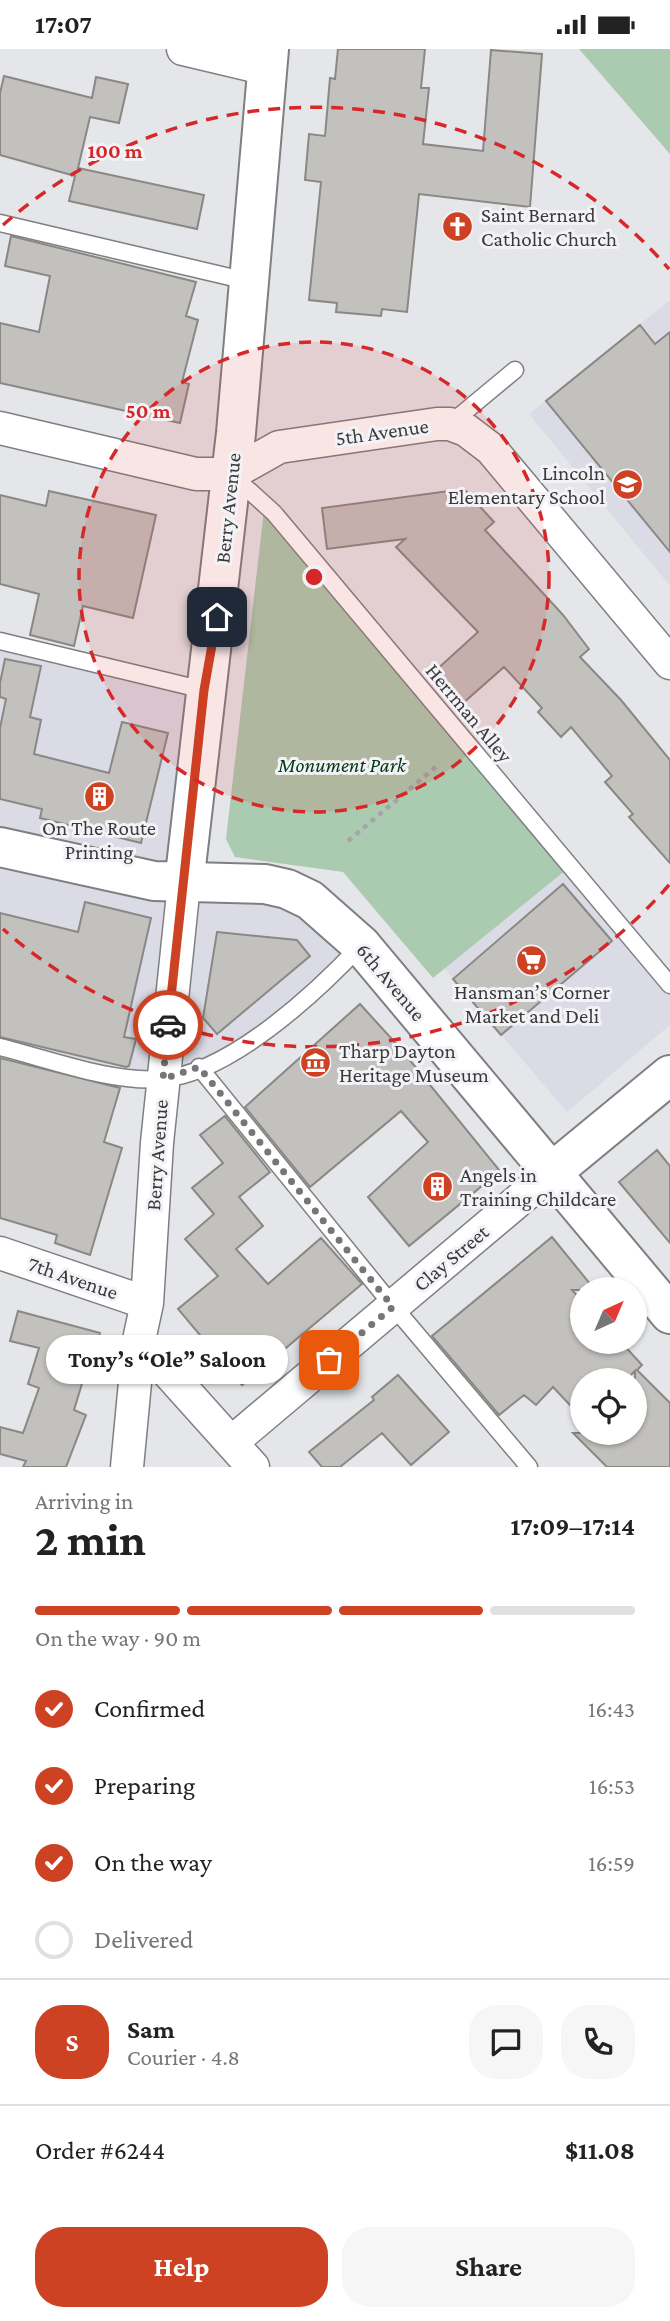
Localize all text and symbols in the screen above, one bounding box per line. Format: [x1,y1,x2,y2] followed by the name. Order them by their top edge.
[35,10,92,39] text: 17:07
[87,139,143,163] text: 100 m
[481,203,617,251] place label: Saint Bernard Catholic Church
[441,210,475,244] church icon: Saint Bernard Catholic Church
[126,399,171,423] text: 50 m
[334,414,430,450] street label: 5th Avenue
[210,451,246,565] street label: Berry Avenue
[448,461,605,509] place label: Lincoln Elementary School
[611,468,645,502] school or university icon: Lincoln Elementary School
[302,565,326,589] centre of rings
[187,587,247,647] pin
[198,598,236,636] icon: home
[421,659,517,768] street label: Herrman Alley
[277,753,407,777] park label: Monument Park
[82,779,116,813] building icon: On The Route Printing
[42,816,156,864] place label: On The Route Printing
[351,938,431,1026] street label: 6th Avenue
[515,943,549,977] supermarket icon: Hansman’s Corner Market and Deli
[454,980,610,1028] place label: Hansman’s Corner Market and Deli
[133,990,203,1060] courier
[149,1006,187,1044] icon: car
[339,1039,489,1087] place label: Tharp Dayton Heritage Museum
[299,1046,333,1080] museum icon: Tharp Dayton Heritage Museum
[141,1099,173,1211] street label: Berry Avenue
[460,1163,616,1211] place label: Angels in Training Childcare
[420,1170,454,1204] building icon: Angels in Training Childcare
[409,1219,494,1296] street label: Clay Street
[25,1251,121,1305] street label: 7th Avenue
[570,1277,648,1355] north arrow
[570,1277,647,1445] map controls
[299,1330,359,1390] pin
[46,1335,287,1385] callout: Tony’s “Ole” Saloon
[310,1341,348,1379] icon: bag
[68,1346,266,1372] text: Tony’s “Ole” Saloon
[570,1368,647,1445] button: locate
[35,1488,133,1514] text: Arriving in
[510,1512,635,1541] text: 17:09–17:14
[35,1514,146,1565] text: 2 min
[35,1625,201,1651] text: On the way · 90 m
[35,1690,73,1728] icon: check
[94,1694,205,1723] text: Confirmed
[588,1696,635,1722] text: 16:43
[35,1767,73,1805] icon: check
[94,1771,195,1800] text: Preparing
[589,1773,635,1799] text: 16:53
[35,1844,73,1882] icon: check
[94,1848,212,1877] text: On the way
[588,1850,635,1876] text: 16:59
[94,1925,193,1954] text: Delivered
[469,2005,543,2079] button: chat
[561,2005,635,2079] button: phone
[127,2015,175,2044] text: Sam
[66,2028,79,2057] text: S
[127,2044,240,2070] text: Courier · 4.8
[35,2136,165,2165] text: Order #6244
[565,2136,635,2165] text: $11.08
[35,2227,328,2307] button: Help
[342,2227,635,2307] button: Share

